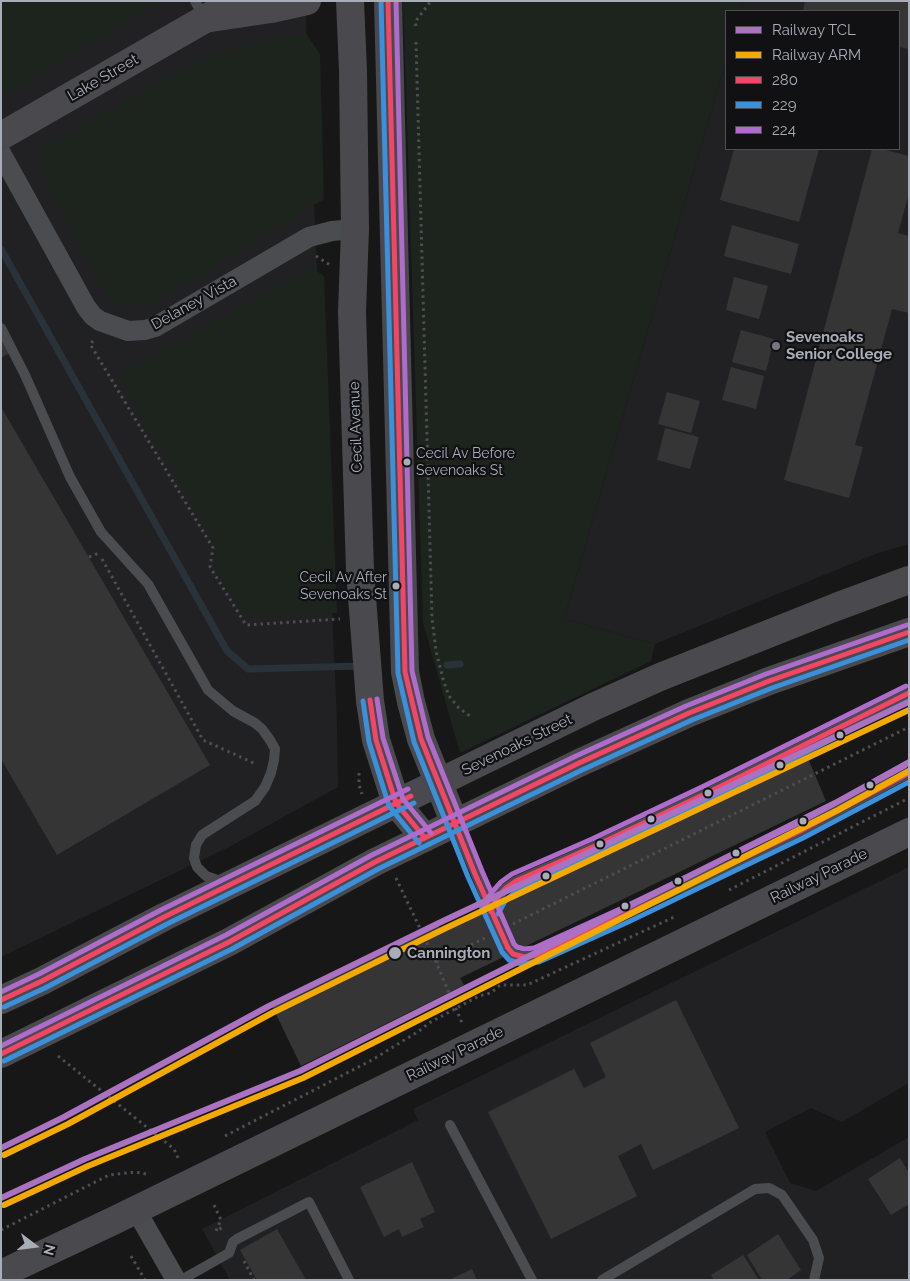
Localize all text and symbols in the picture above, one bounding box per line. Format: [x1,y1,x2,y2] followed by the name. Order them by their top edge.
[725,10,900,150] legend
[772,21,856,39] text: Railway TCL
[772,46,861,64] text: Railway ARM
[64,51,142,105] street label: Lake Street
[772,71,798,89] text: 280
[772,96,796,114] text: 229
[772,121,796,139] text: 224
[148,272,240,334] street label: Delaney Vista
[786,328,892,363] place label: Sevenoaks Senior College
[770,340,782,352] marker: Sevenoaks Senior College
[345,381,367,473] street label: Cecil Avenue
[416,446,515,478] place label: Cecil Av Before Sevenoaks St
[402,457,412,467] marker: Cecil Av Before Sevenoaks St
[299,570,387,602] place label: Cecil Av After Sevenoaks St
[391,581,401,591] marker: Cecil Av After Sevenoaks St
[459,710,575,780] street label: Sevenoaks Street
[835,730,845,740] unlabelled marker
[775,760,785,770] unlabelled marker
[865,780,875,790] unlabelled marker
[703,788,713,798] unlabelled marker
[646,814,656,824] unlabelled marker
[798,816,808,826] unlabelled marker
[595,839,605,849] unlabelled marker
[768,845,870,907] street label: Railway Parade
[731,848,741,858] unlabelled marker
[541,871,551,881] unlabelled marker
[673,876,683,886] unlabelled marker
[620,901,630,911] unlabelled marker
[407,944,490,962] place label: Cannington
[387,945,403,961] marker: Cannington
[404,1023,506,1085] street label: Railway Parade
[10,1221,60,1271] north arrow
[40,1243,59,1257] text: N

